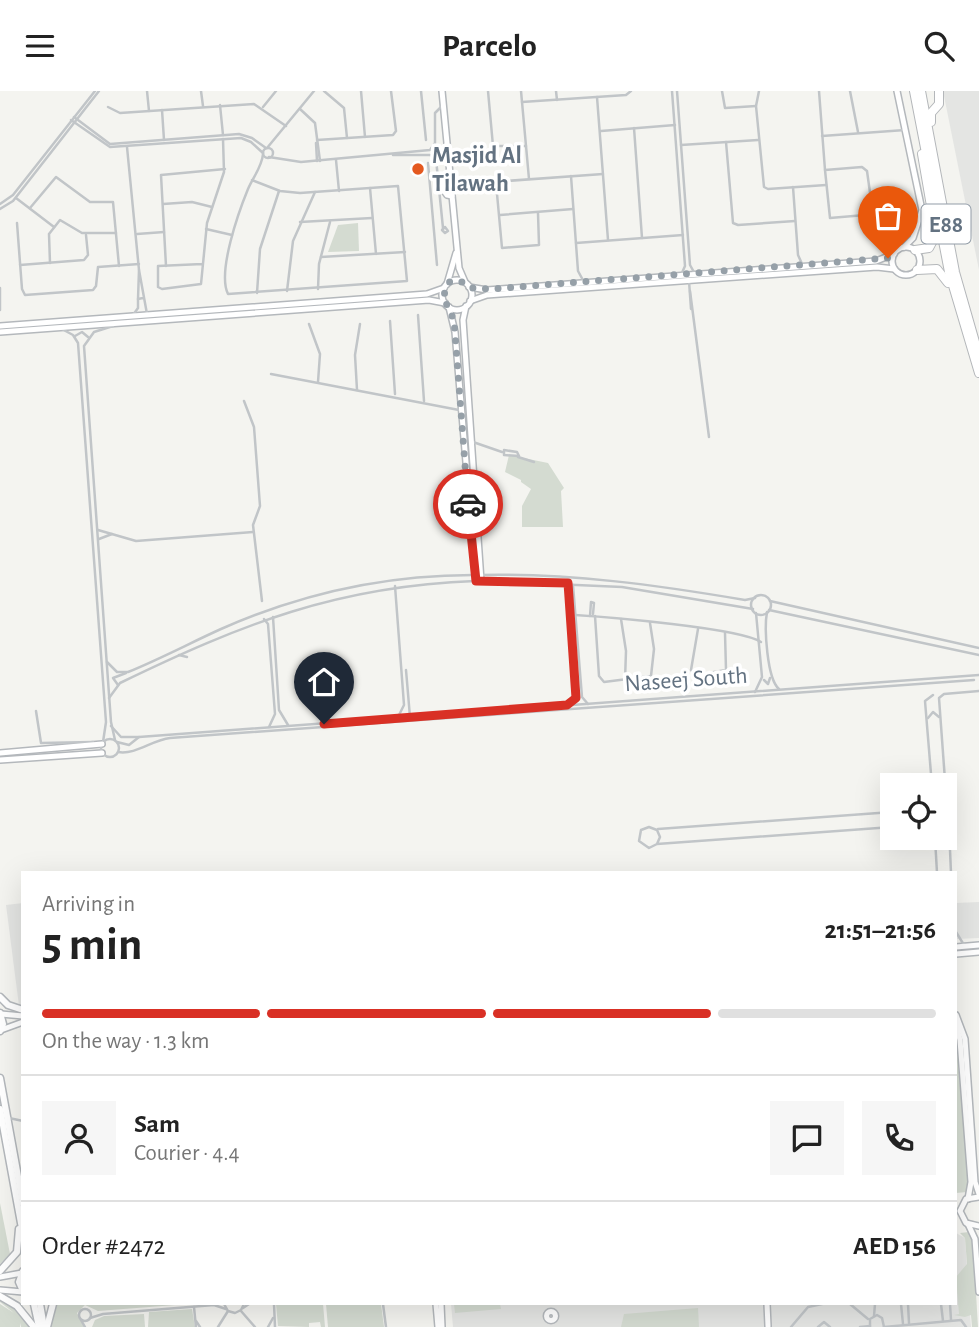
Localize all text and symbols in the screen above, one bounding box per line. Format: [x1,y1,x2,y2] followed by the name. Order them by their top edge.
[21,27,59,65] icon: menu
[920,27,958,65] icon: search
[442,30,537,62] text: Parcelo
[432,144,522,196] place label: Masjid Al Tilawah
[410,161,426,177] marker: Masjid Al Tilawah
[858,186,918,258] pin
[869,197,907,235] icon: bag
[922,205,970,243] road number: E88
[433,469,503,539] courier
[449,485,487,523] icon: car
[294,652,354,724] pin
[305,663,343,701] icon: home
[624,664,748,696] street label: Naseej South
[880,773,957,850] map controls
[880,773,957,850] button: locate
[42,893,135,916] text: Arriving in
[825,917,936,943] text: 21:51–21:56
[42,922,142,968] text: 5 min
[42,1030,209,1053] text: On the way · 1.3 km
[42,1101,116,1175] button: person
[770,1101,844,1175] button: chat
[862,1101,936,1175] button: phone
[134,1111,180,1137] text: Sam
[134,1142,240,1165] text: Courier · 4.4
[42,1233,165,1259] text: Order #2472
[853,1233,936,1259] text: AED 156

